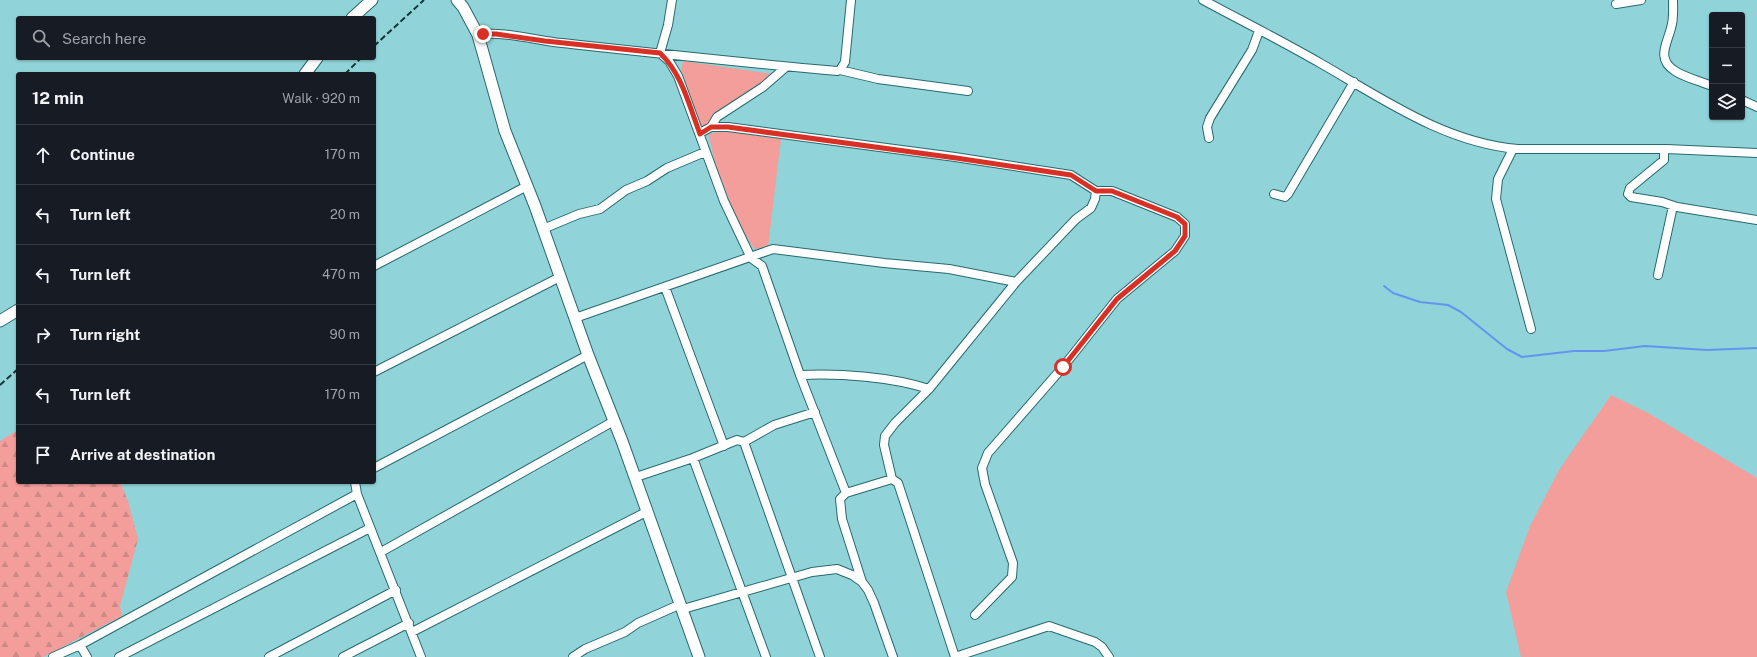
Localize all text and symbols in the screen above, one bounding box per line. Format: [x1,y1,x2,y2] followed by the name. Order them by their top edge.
[1709,12,1745,120] map controls
[1709,12,1745,48] button: +
[16,16,376,60] search box
[474,25,492,43] route end
[30,27,52,49] icon: search
[62,30,146,47] text: Search here
[1709,48,1745,84] button: −
[1709,84,1745,120] button: layers
[32,88,84,108] text: 12 min
[282,91,360,106] text: Walk · 920 m
[32,144,54,166] icon: ahead
[70,146,135,163] text: Continue
[325,147,360,162] text: 170 m
[32,204,54,226] icon: left
[70,206,131,223] text: Turn left
[330,207,360,222] text: 20 m
[32,264,54,286] icon: left
[70,266,131,283] text: Turn left
[322,267,360,282] text: 470 m
[32,324,54,346] icon: right
[70,326,140,343] text: Turn right
[330,327,360,342] text: 90 m
[1054,358,1072,376] route start
[32,384,54,406] icon: left
[70,386,131,403] text: Turn left
[325,387,360,402] text: 170 m
[32,444,54,466] icon: arrive
[70,446,215,463] text: Arrive at destination

